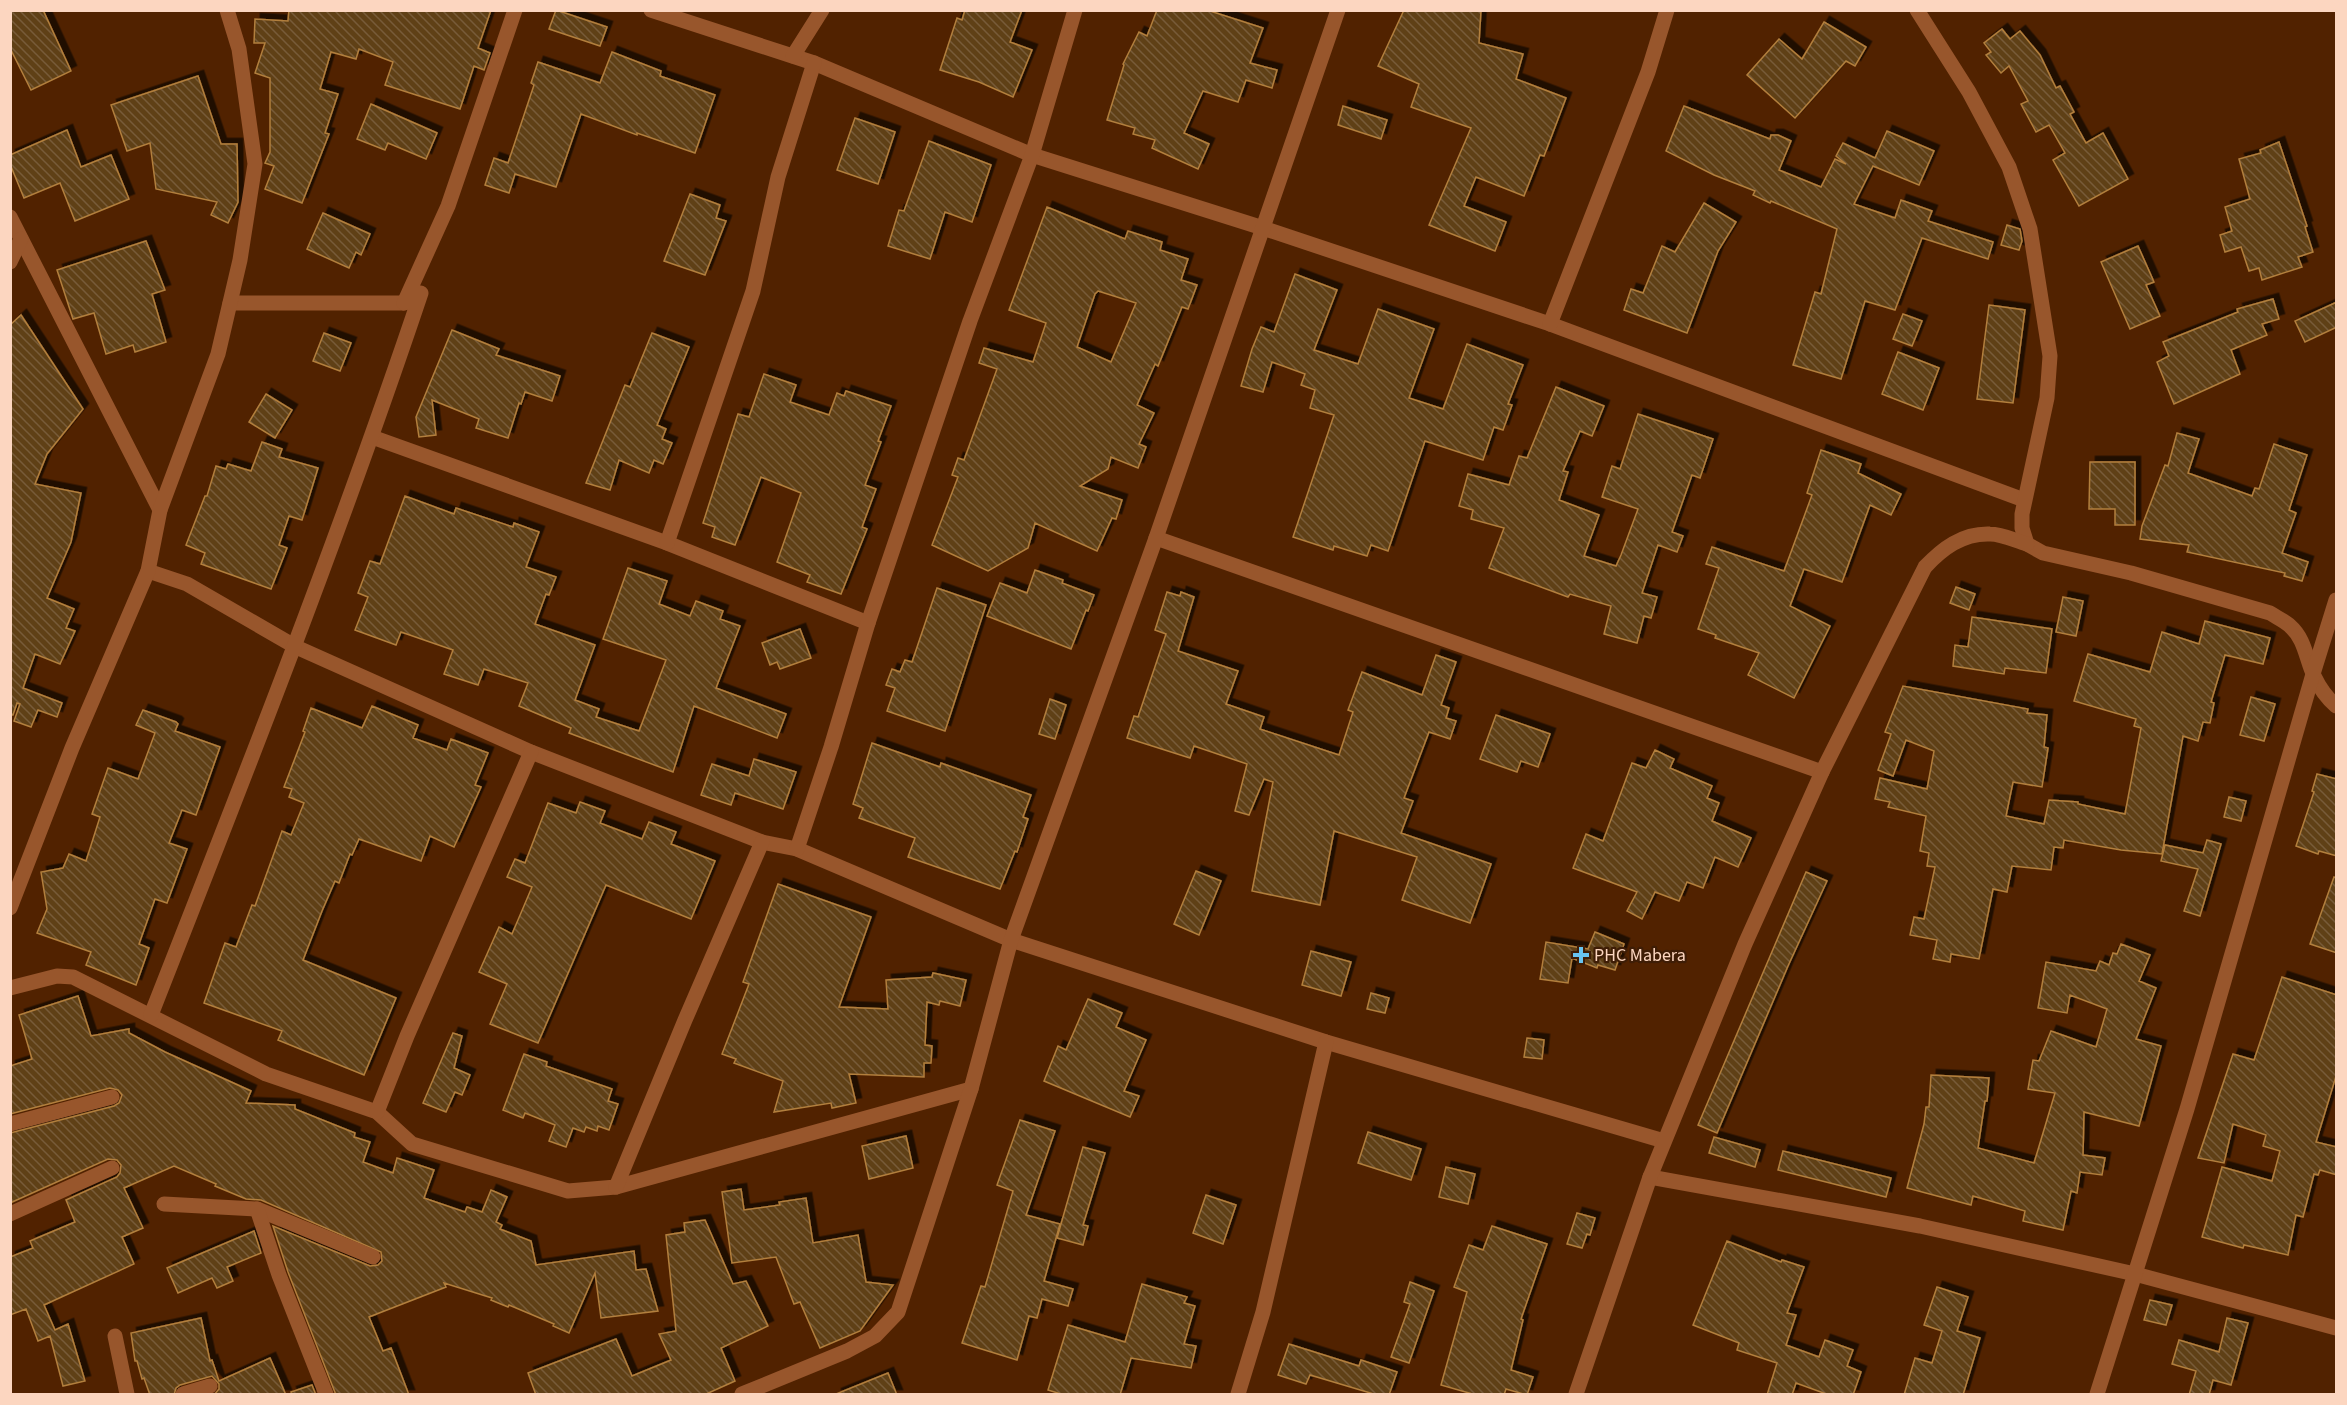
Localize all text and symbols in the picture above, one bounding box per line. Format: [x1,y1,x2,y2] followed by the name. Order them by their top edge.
[1594,943,1686,968] place label: PHC Mabera
[1572,946,1590,964] marker: PHC Mabera

